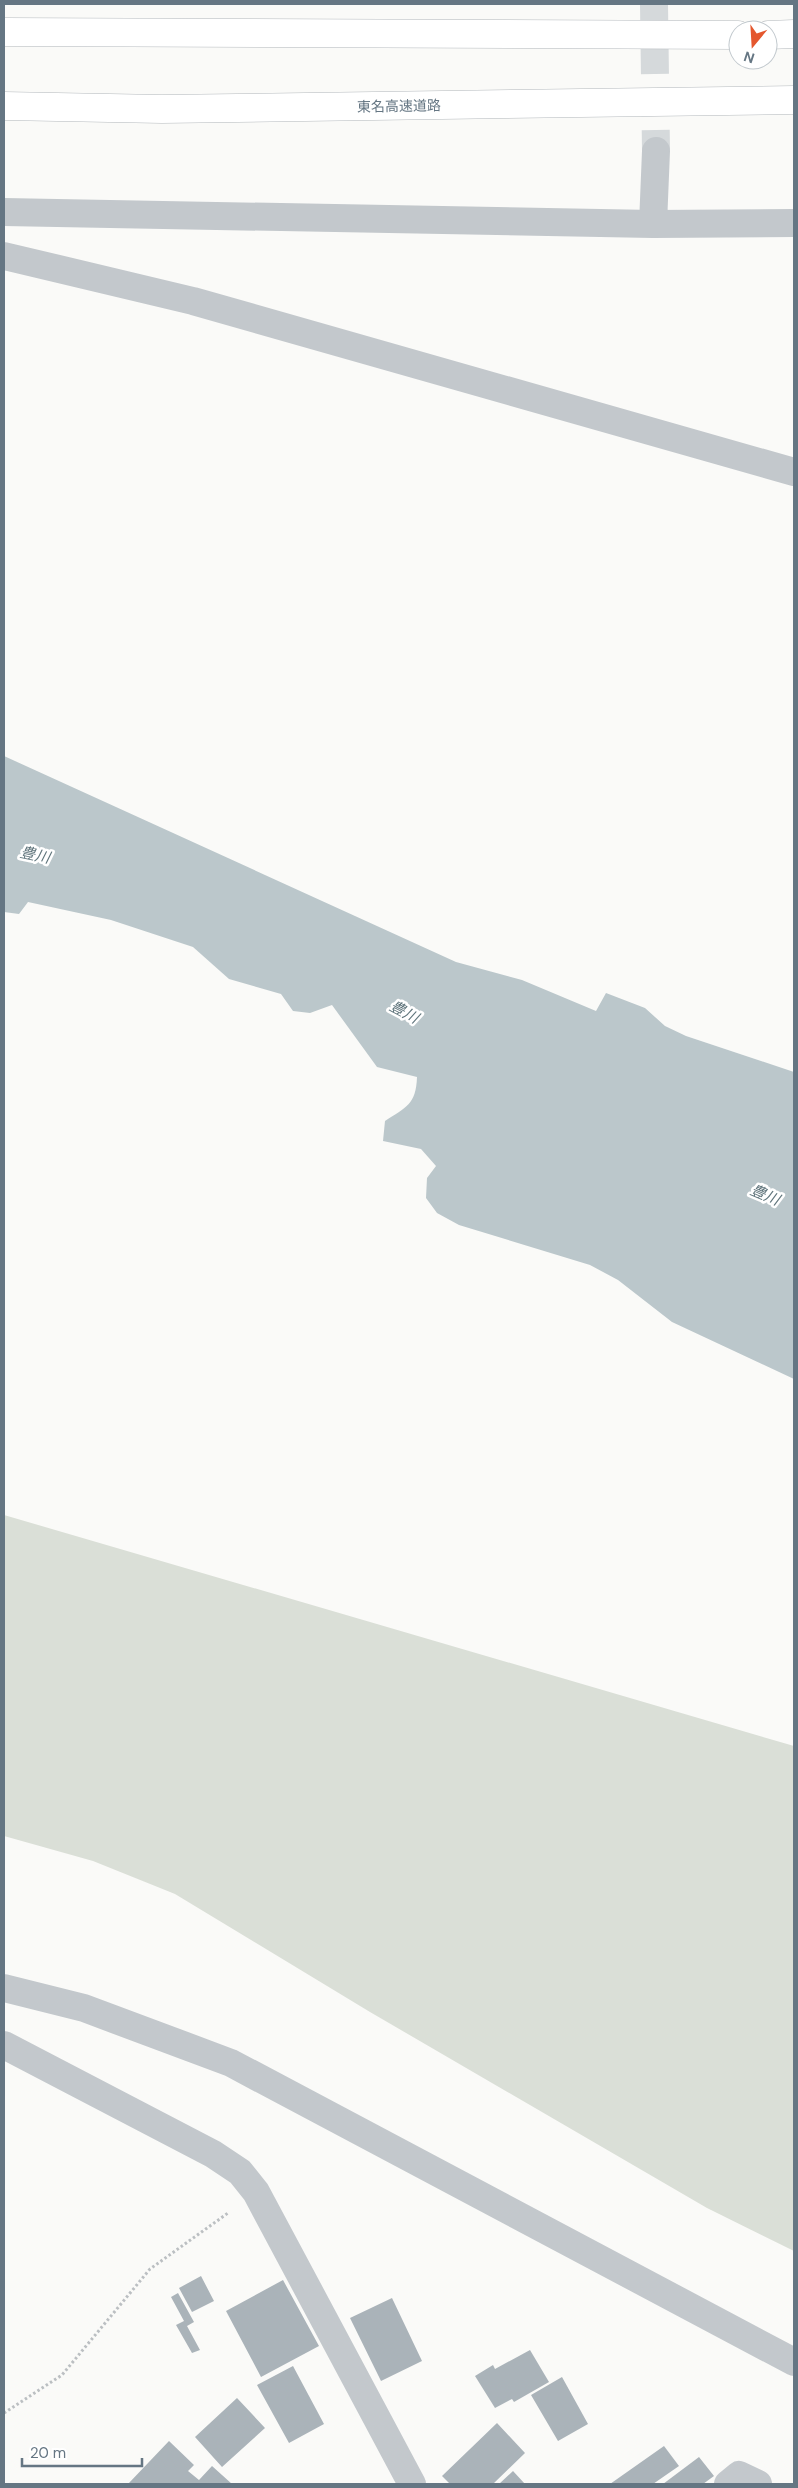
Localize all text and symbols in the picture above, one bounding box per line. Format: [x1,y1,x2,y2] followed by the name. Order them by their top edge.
[728,20,778,70] north arrow
[741,47,757,68] text: N
[357,96,441,116] street label: 東名高速道路
[18,842,54,868] water label: 豊川
[386,996,424,1029] water label: 豊川
[747,1180,785,1211] water label: 豊川
[22,2436,142,2468] scale bar
[30,2443,66,2463] text: 20 m

